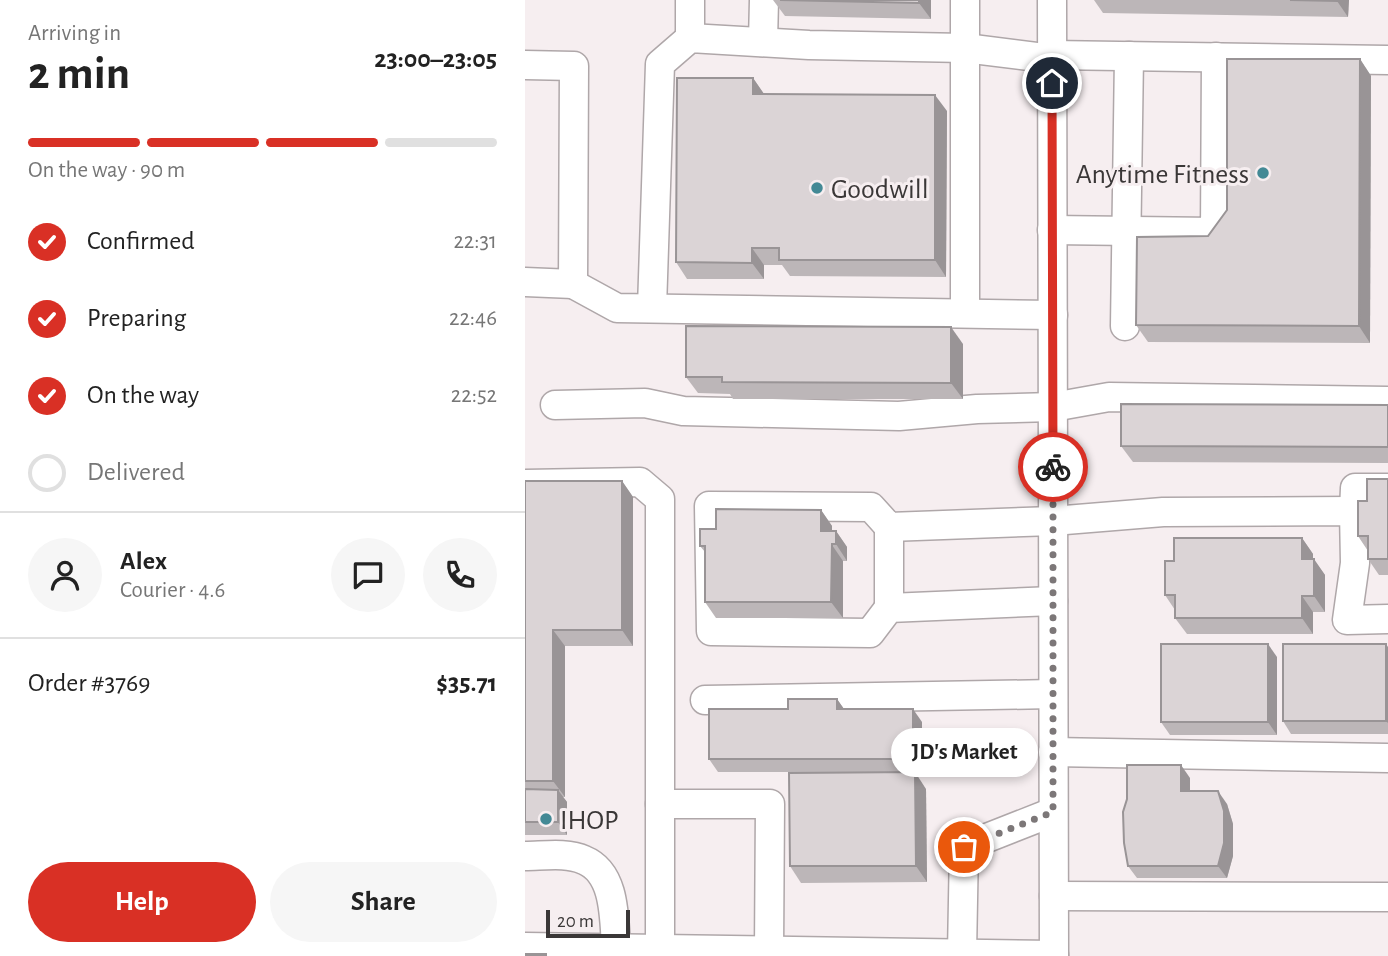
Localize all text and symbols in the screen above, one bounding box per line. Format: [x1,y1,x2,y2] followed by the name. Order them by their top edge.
[28,22,121,45] text: Arriving in
[374,46,497,72] text: 23:00–23:05
[28,51,130,97] text: 2 min
[1022,53,1082,113] pin
[1033,64,1071,102] icon: home
[28,159,185,182] text: On the way · 90 m
[1076,161,1249,189] place label: Anytime Fitness
[1255,165,1271,181] marker: Anytime Fitness
[831,176,929,204] place label: Goodwill
[809,180,825,196] marker: Goodwill
[28,223,66,261] icon: check
[87,228,195,254] text: Confirmed
[453,230,497,253] text: 22:31
[28,300,66,338] icon: check
[87,305,186,331] text: Preparing
[449,307,497,330] text: 22:46
[28,377,66,415] icon: check
[87,382,199,408] text: On the way
[451,384,497,407] text: 22:52
[1018,432,1088,502] courier
[1034,448,1072,486] icon: bike
[87,459,185,485] text: Delivered
[28,538,102,612] button: person
[331,538,405,612] button: chat
[423,538,497,612] button: phone
[120,548,167,574] text: Alex
[120,579,225,602] text: Courier · 4.6
[28,670,150,696] text: Order #3769
[436,670,497,696] text: $35.71
[891,728,1037,777] callout: JD's Market
[912,741,1017,764] text: JD's Market
[560,807,619,835] place label: IHOP
[538,811,554,827] marker: IHOP
[934,817,994,877] pin
[945,828,983,866] icon: bag
[28,862,256,942] button: Help
[270,862,497,942] button: Share
[546,907,630,939] scale bar
[557,912,594,931] text: 20 m

